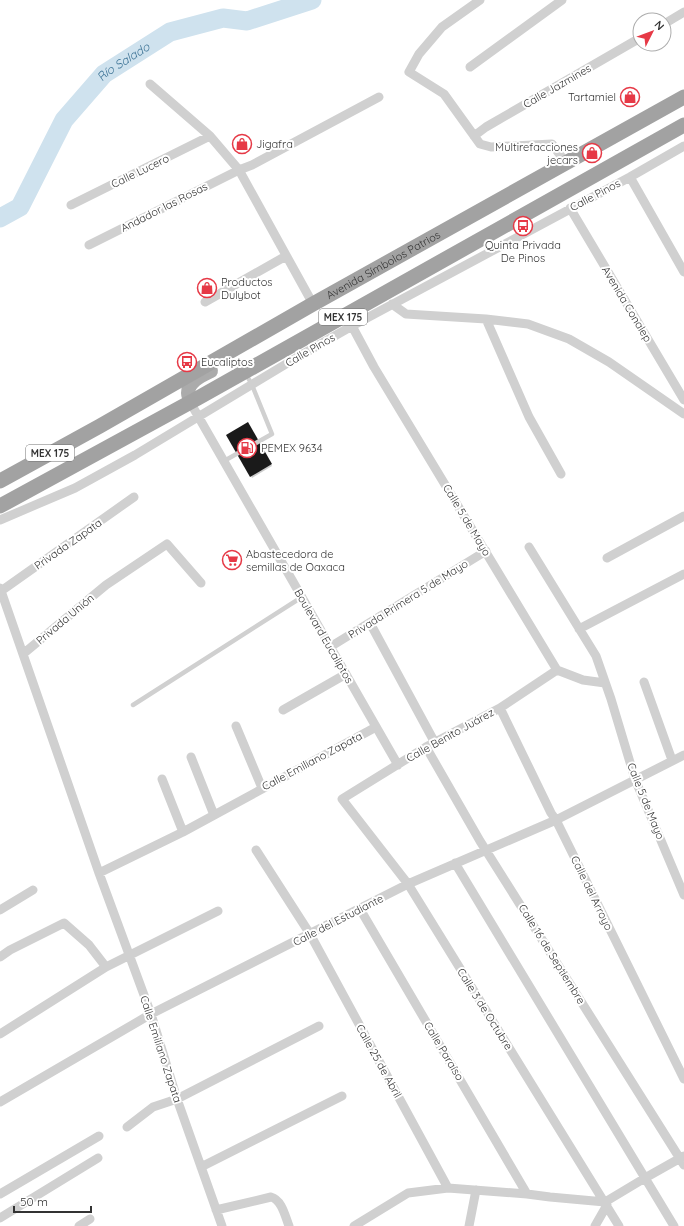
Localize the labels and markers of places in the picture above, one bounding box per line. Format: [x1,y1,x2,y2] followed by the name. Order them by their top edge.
[619,86,641,108] shop icon: Tartamiel
[568,90,616,104] place label: Tartamiel
[231,133,253,155] shop icon: Jigafra
[256,137,293,151] place label: Jigafra
[495,140,578,167] place label: Multirefacciones jecars
[581,142,603,164] shop icon: Multirefacciones jecars
[512,215,534,237] bus stop icon: Quinta Privada De Pinos
[485,238,561,265] place label: Quinta Privada De Pinos
[221,275,272,302] place label: Productos Dulybot
[196,277,218,299] shop icon: Productos Dulybot
[176,351,198,373] bus stop icon: Eucaliptos
[201,355,253,369] place label: Eucaliptos
[236,437,258,459] fuel station icon: PEMEX 9634
[261,441,323,455] place label: PEMEX 9634
[246,547,345,574] place label: Abastecedora de semillas de Oaxaca
[221,549,243,571] supermarket icon: Abastecedora de semillas de Oaxaca

